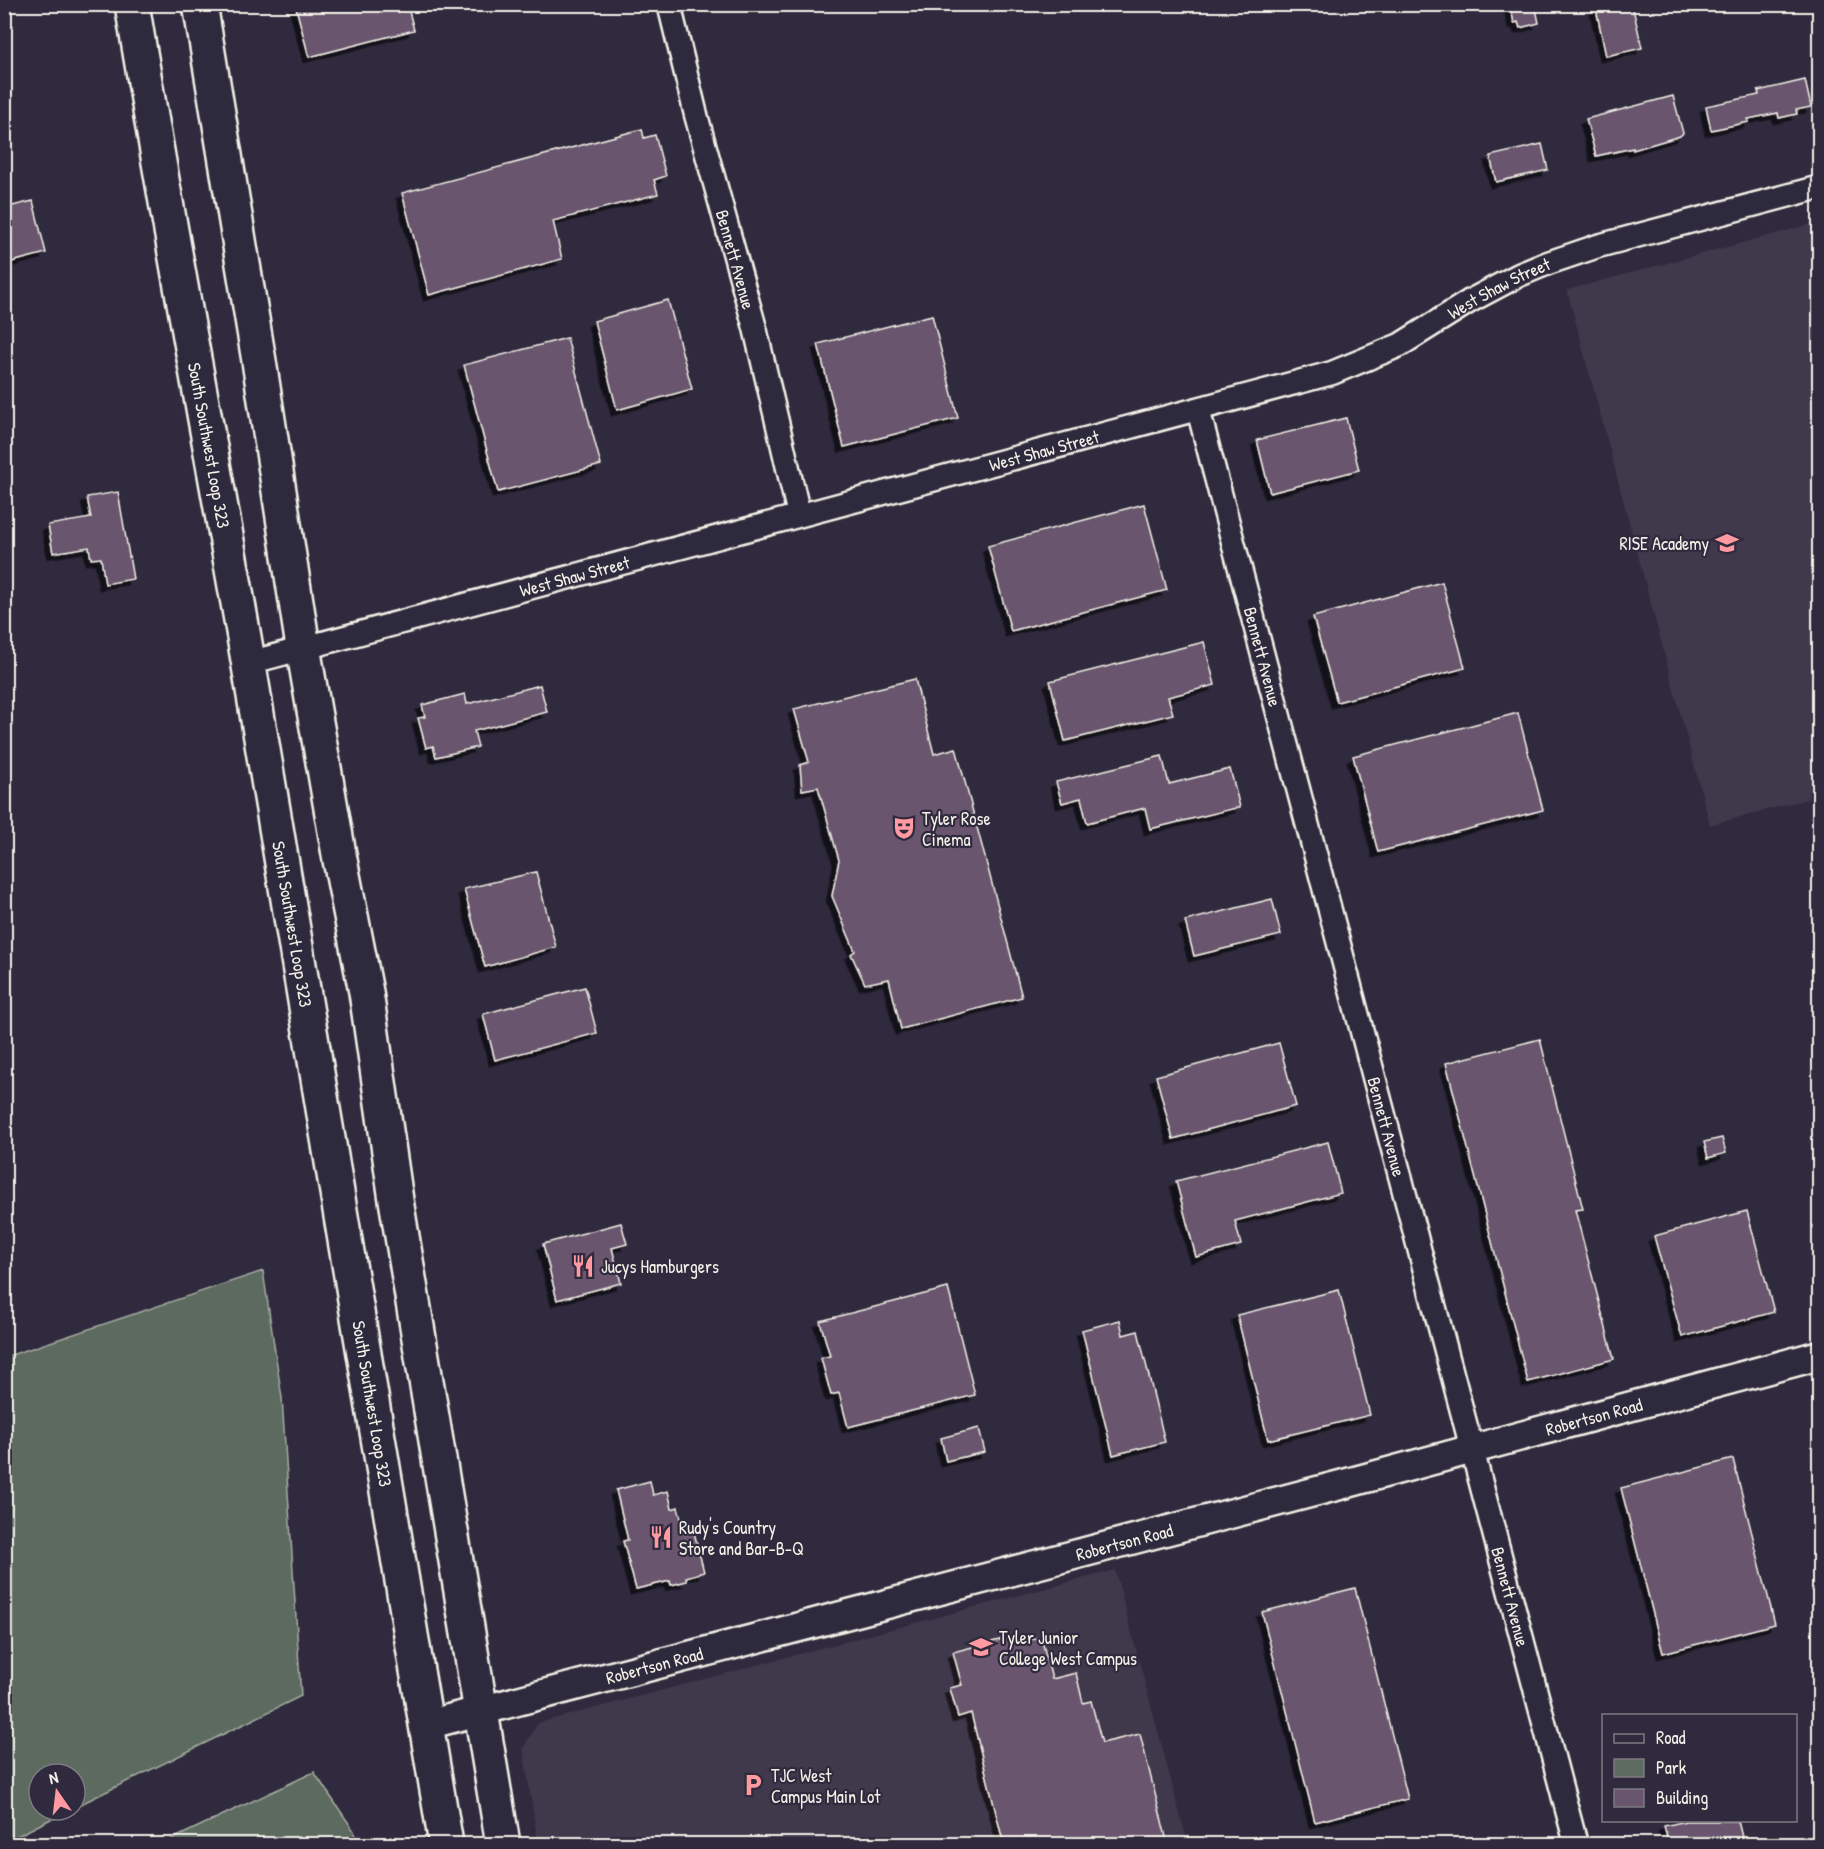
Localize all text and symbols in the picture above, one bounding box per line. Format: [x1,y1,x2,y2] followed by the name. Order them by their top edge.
[710,207,762,312] street label: Bennett Avenue
[1442,251,1555,325] street label: West Shaw Street
[182,361,237,530] street label: South Southwest Loop 323
[986,423,1103,477] street label: West Shaw Street
[1714,530,1740,556] school or university icon: RISE Academy
[1619,531,1709,556] place label: RISE Academy
[517,549,633,602] street label: West Shaw Street
[1238,604,1288,709] street label: Bennett Avenue
[922,806,991,852] place label: Tyler Rose Cinema
[891,815,917,841] theatre icon: Tyler Rose Cinema
[267,839,319,1009] street label: South Southwest Loop 323
[1362,1074,1412,1179] street label: Bennett Avenue
[570,1253,596,1279] restaurant icon: Jucys Hamburgers
[601,1254,719,1279] place label: Jucys Hamburgers
[347,1319,399,1488] street label: South Southwest Loop 323
[1543,1391,1645,1441] street label: Robertson Road
[679,1515,804,1561] place label: Rudy's Country Store and Bar-B-Q
[1073,1517,1175,1566] street label: Robertson Road
[648,1524,674,1550] restaurant icon: Rudy's Country Store and Bar-B-Q
[1486,1544,1536,1649] street label: Bennett Avenue
[999,1625,1137,1671] place label: Tyler Junior College West Campus
[968,1634,994,1660] school or university icon: Tyler Junior College West Campus
[603,1640,705,1690] street label: Robertson Road
[1602,1714,1797,1822] legend
[1656,1725,1686,1750] text: Road
[1656,1755,1687,1780] text: Park
[27,1762,87,1822] north arrow
[771,1763,881,1809] place label: TJC West Campus Main Lot
[47,1766,61,1789] text: N
[740,1772,766,1798] parking icon: TJC West Campus Main Lot
[1656,1785,1708,1810] text: Building

